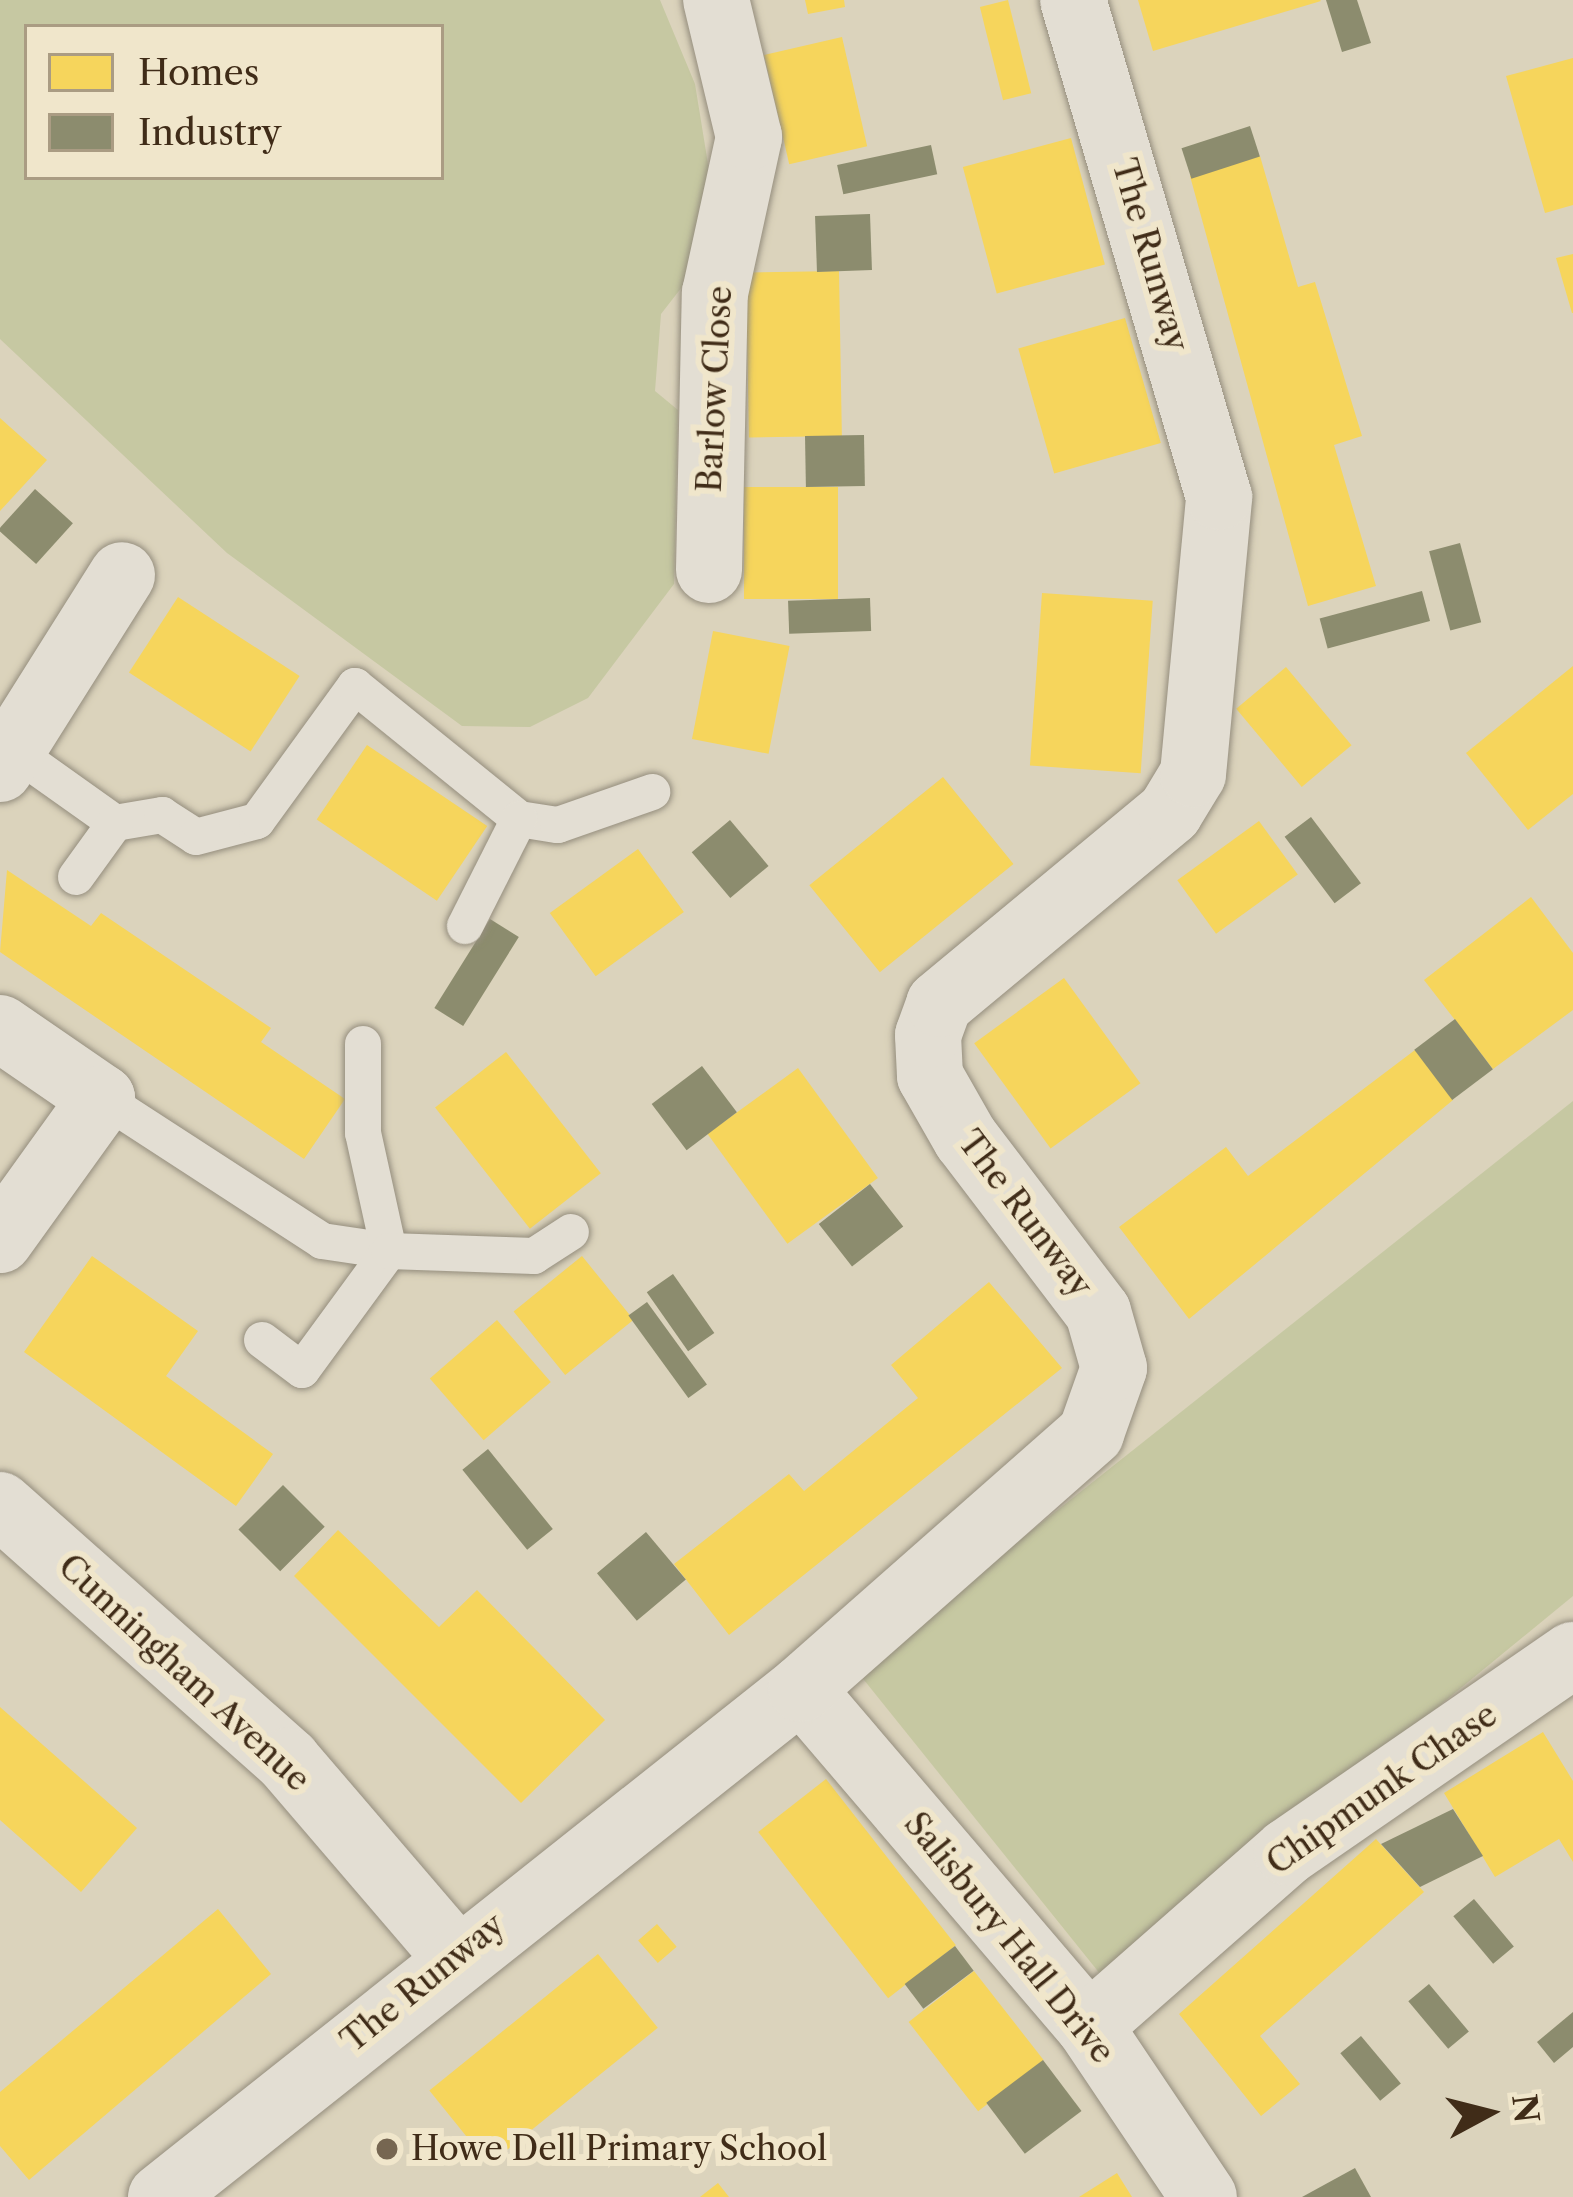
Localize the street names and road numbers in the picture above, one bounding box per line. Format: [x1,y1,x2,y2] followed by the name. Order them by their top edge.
[1104,154,1196,356] street label: The Runway
[690,284,740,494] street label: Barlow Close
[950,1123,1100,1305] street label: The Runway
[50,1546,318,1800] street label: Cunningham Avenue
[1259,1695,1505,1883] street label: Chipmunk Chase
[895,1804,1123,2072] street label: Salisbury Hall Drive
[334,1905,512,2061] street label: The Runway

